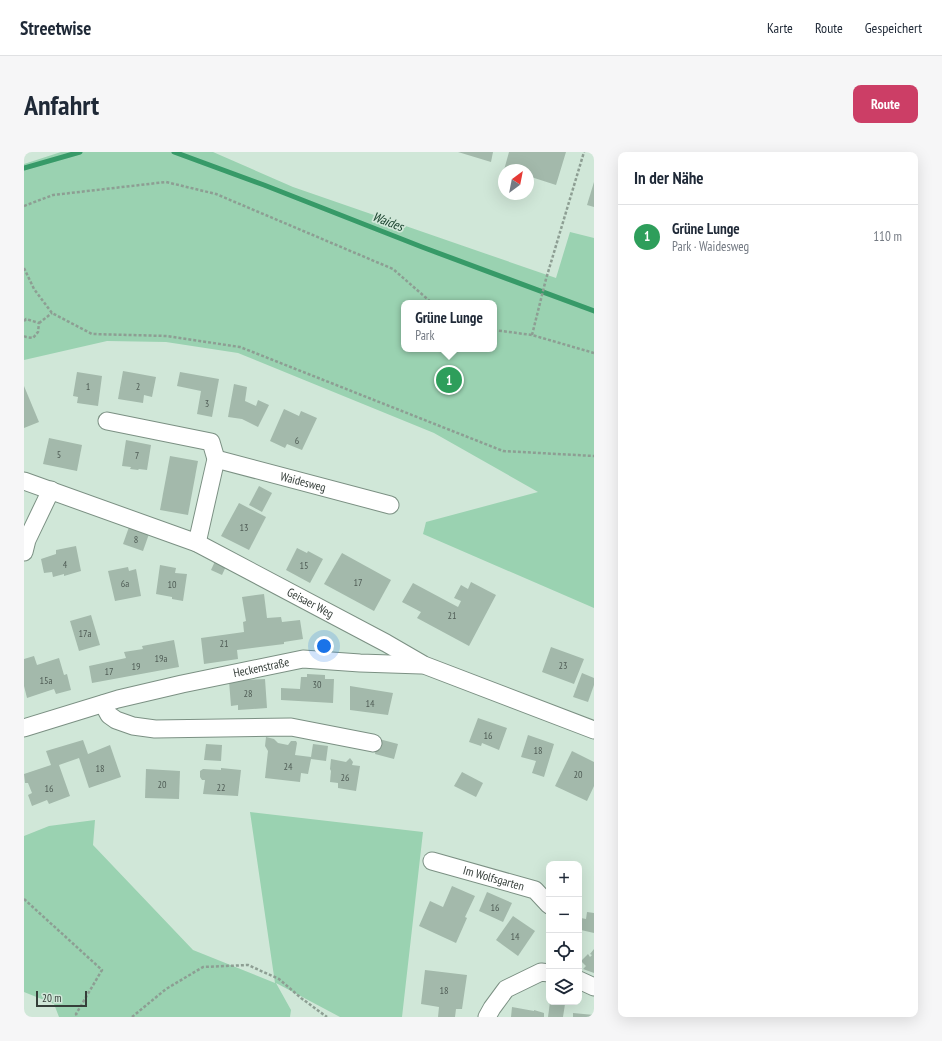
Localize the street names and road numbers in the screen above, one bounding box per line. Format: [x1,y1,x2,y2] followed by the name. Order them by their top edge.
[279,468,327,495] street label: Waidesweg
[285,584,336,621] street label: Geisaer Weg
[232,654,290,680] street label: Heckenstraße
[461,862,526,894] street label: Im Wolfsgarten

